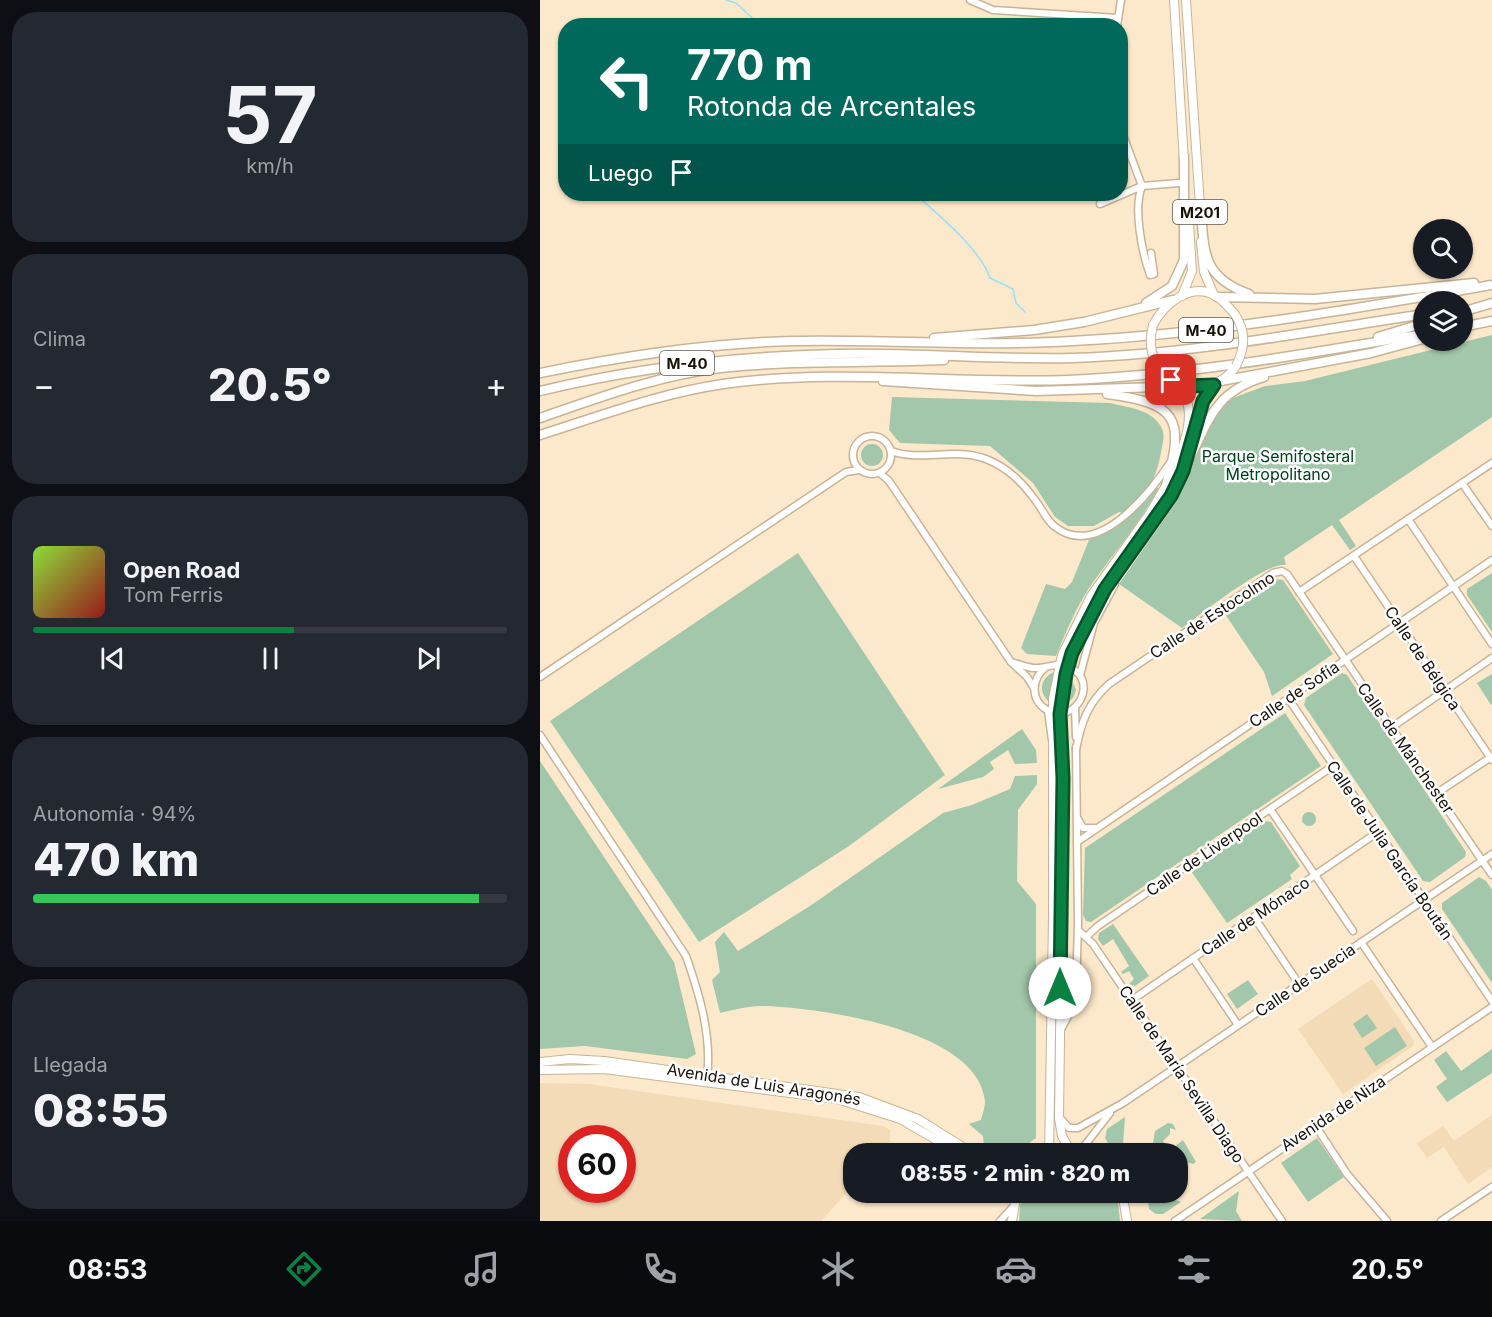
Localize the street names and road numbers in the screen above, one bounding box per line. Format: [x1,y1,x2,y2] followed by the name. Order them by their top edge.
[1173,200,1227,224] road number: M201
[1179,318,1233,342] road number: M-40
[660,351,714,375] road number: M-40
[1146,567,1278,663] street label: Calle de Estocolmo
[1381,602,1465,714] street label: Calle de Bélgica
[1245,656,1343,732] street label: Calle de Sofía
[1353,679,1459,817] street label: Calle de Mánchester
[1322,756,1458,944] street label: Calle de Julia García Boután
[1142,808,1266,900] street label: Calle de Liverpool
[1197,872,1313,960] street label: Calle de Mónaco
[1251,939,1359,1021] street label: Calle de Suecia
[1115,981,1249,1167] street label: Calle de María Sevilla Diago
[666,1059,862,1109] street label: Avenida de Luis Aragonés
[1277,1071,1389,1155] street label: Avenida de Niza

